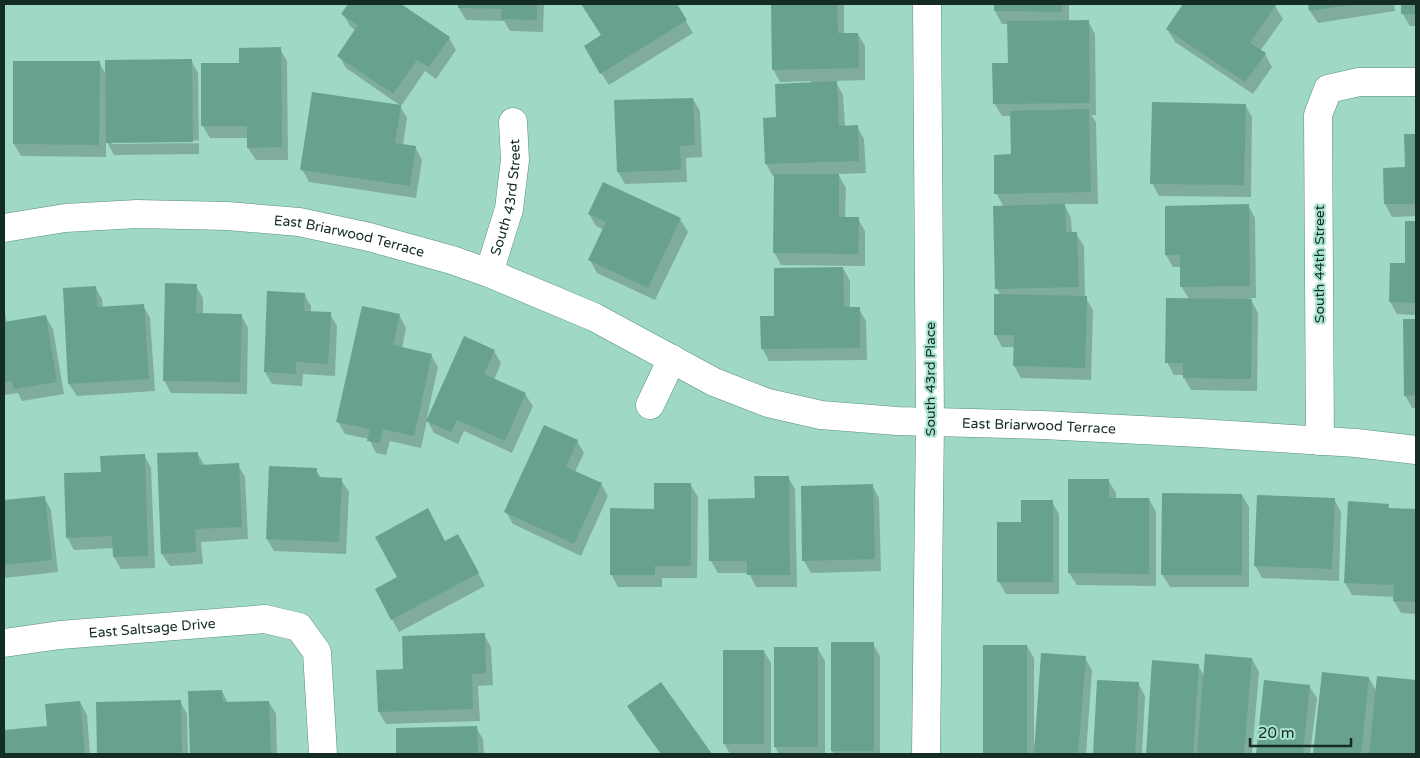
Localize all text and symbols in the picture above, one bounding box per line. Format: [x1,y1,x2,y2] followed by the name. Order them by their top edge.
[486,138,524,258] street label: South 43rd Street
[1311,204,1328,323] street label: South 44th Street
[273,211,427,261] street label: East Briarwood Terrace
[922,322,939,436] street label: South 43rd Place
[962,414,1116,437] street label: East Briarwood Terrace
[88,614,216,641] street label: East Saltsage Drive
[1250,716,1351,748] scale bar
[1258,724,1295,742] text: 20 m

